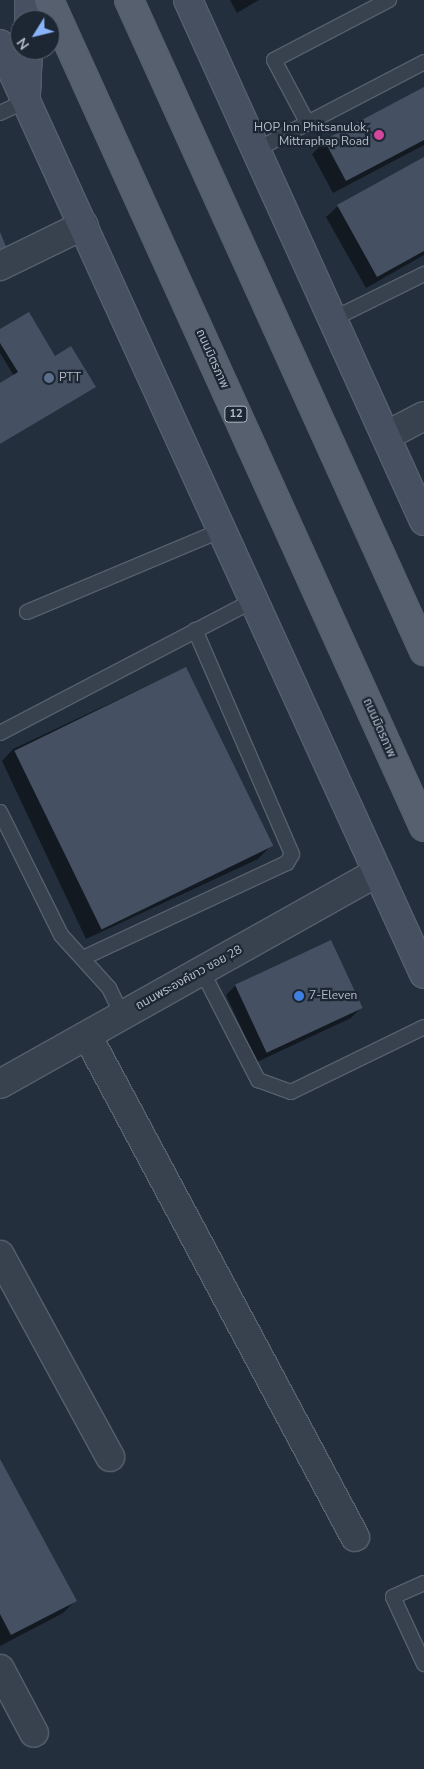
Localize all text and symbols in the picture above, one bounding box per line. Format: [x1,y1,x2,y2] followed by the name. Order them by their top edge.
[10,10,60,60] north arrow
[13,34,34,53] text: N
[254,121,369,149] place label: HOP Inn Phitsanulok, Mittraphap Road
[373,129,385,141] marker: HOP Inn Phitsanulok, Mittraphap Road
[193,327,231,391] street label: ถนนมิตรภาพ
[59,371,81,385] place label: PTT
[43,372,55,384] marker: PTT
[224,406,248,422] road number: 12
[360,696,398,760] street label: ถนนมิตรภาพ
[133,943,245,1013] street label: ถนนพระองค์ขาว ซอย 28
[309,989,357,1003] place label: 7-Eleven
[293,990,305,1002] marker: 7-Eleven

